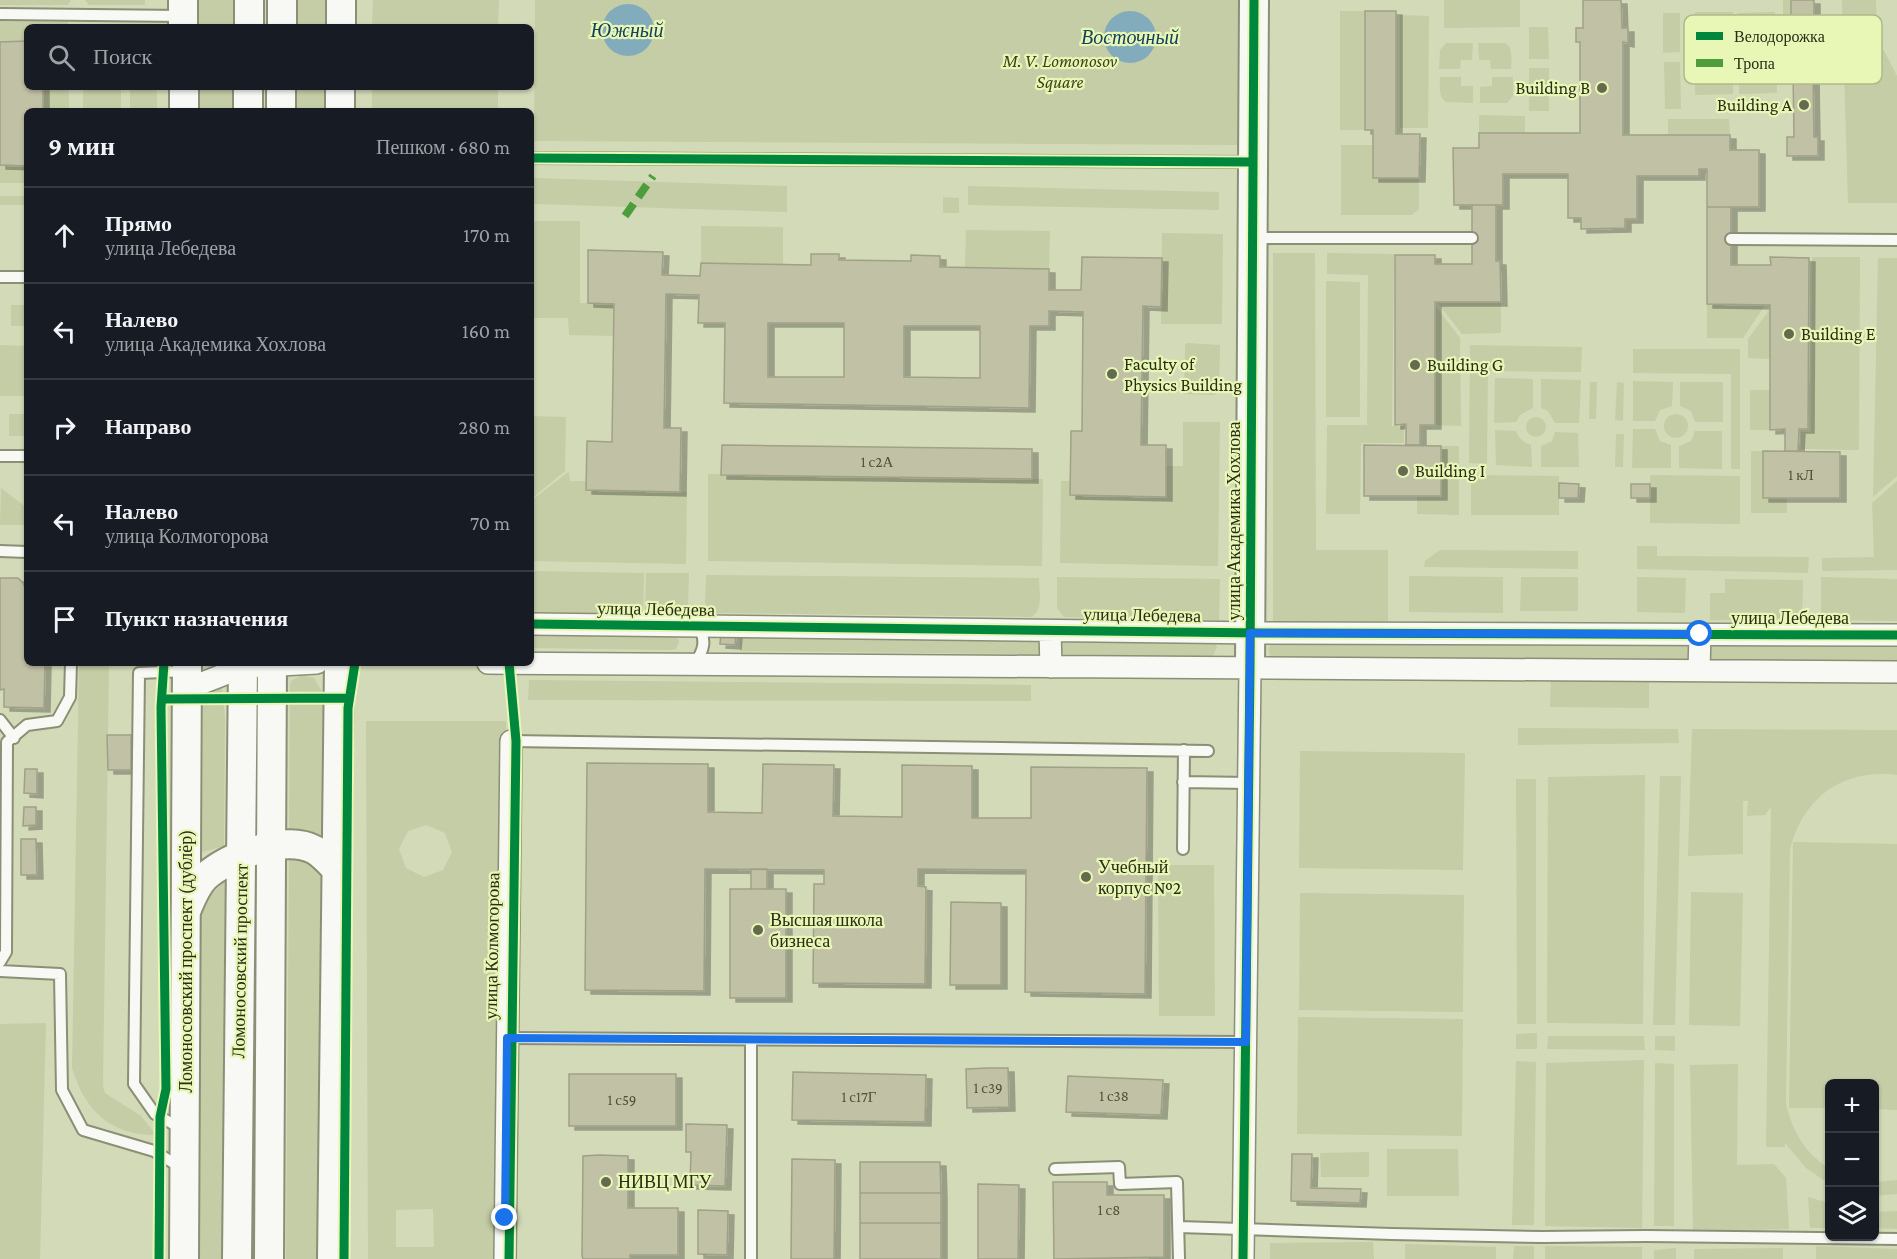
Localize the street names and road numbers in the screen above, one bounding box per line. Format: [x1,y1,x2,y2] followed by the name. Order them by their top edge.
[1224,422,1244,620] street label: улица Академика Хохлова
[597,598,715,620] street label: улица Лебедева
[1083,604,1201,626] street label: улица Лебедева
[1731,608,1849,628] street label: улица Лебедева
[176,829,197,1093] street label: Ломоносовский проспект (дублёр)
[228,863,252,1059] street label: Ломоносовский проспект
[481,872,503,1020] street label: улица Колмогорова

